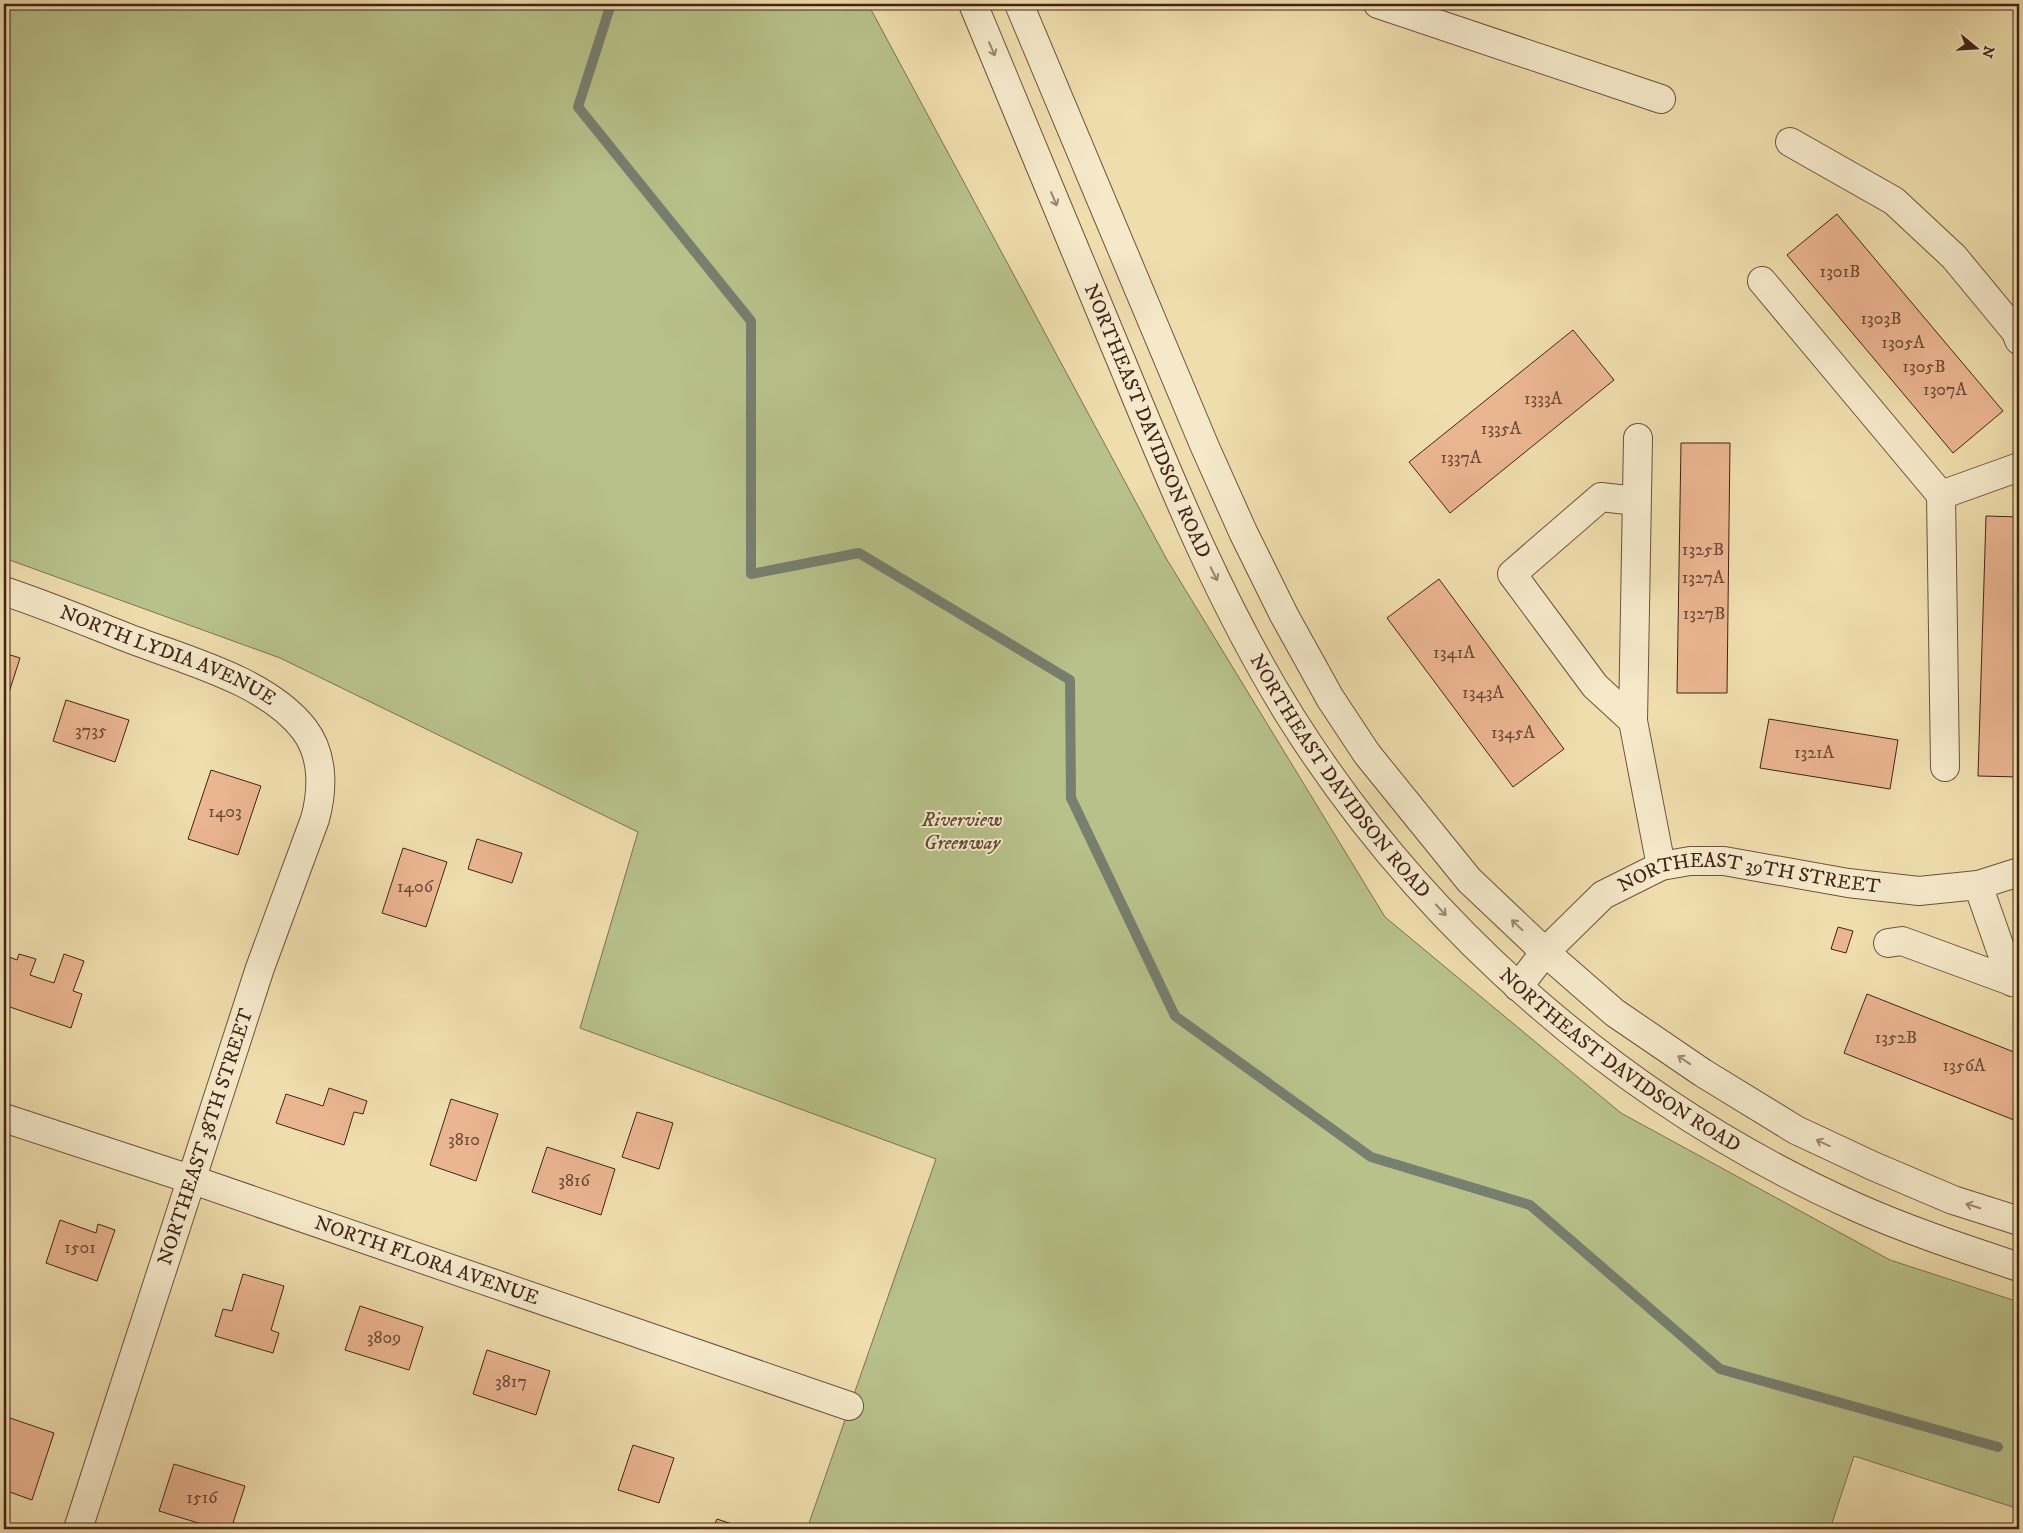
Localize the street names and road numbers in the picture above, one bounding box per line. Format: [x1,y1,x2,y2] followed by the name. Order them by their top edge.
[1078,280,1216,562] street label: NORTHEAST DAVIDSON ROAD
[56,600,281,711] street label: NORTH LYDIA AVENUE
[1244,650,1436,904] street label: NORTHEAST DAVIDSON ROAD
[1615,876,1883,904] street label: NORTHEAST 39TH STREET
[1494,963,1745,1158] street label: NORTHEAST DAVIDSON ROAD
[153,1006,259,1268] street label: NORTHEAST 38TH STREET
[311,1210,542,1311] street label: NORTH FLORA AVENUE

